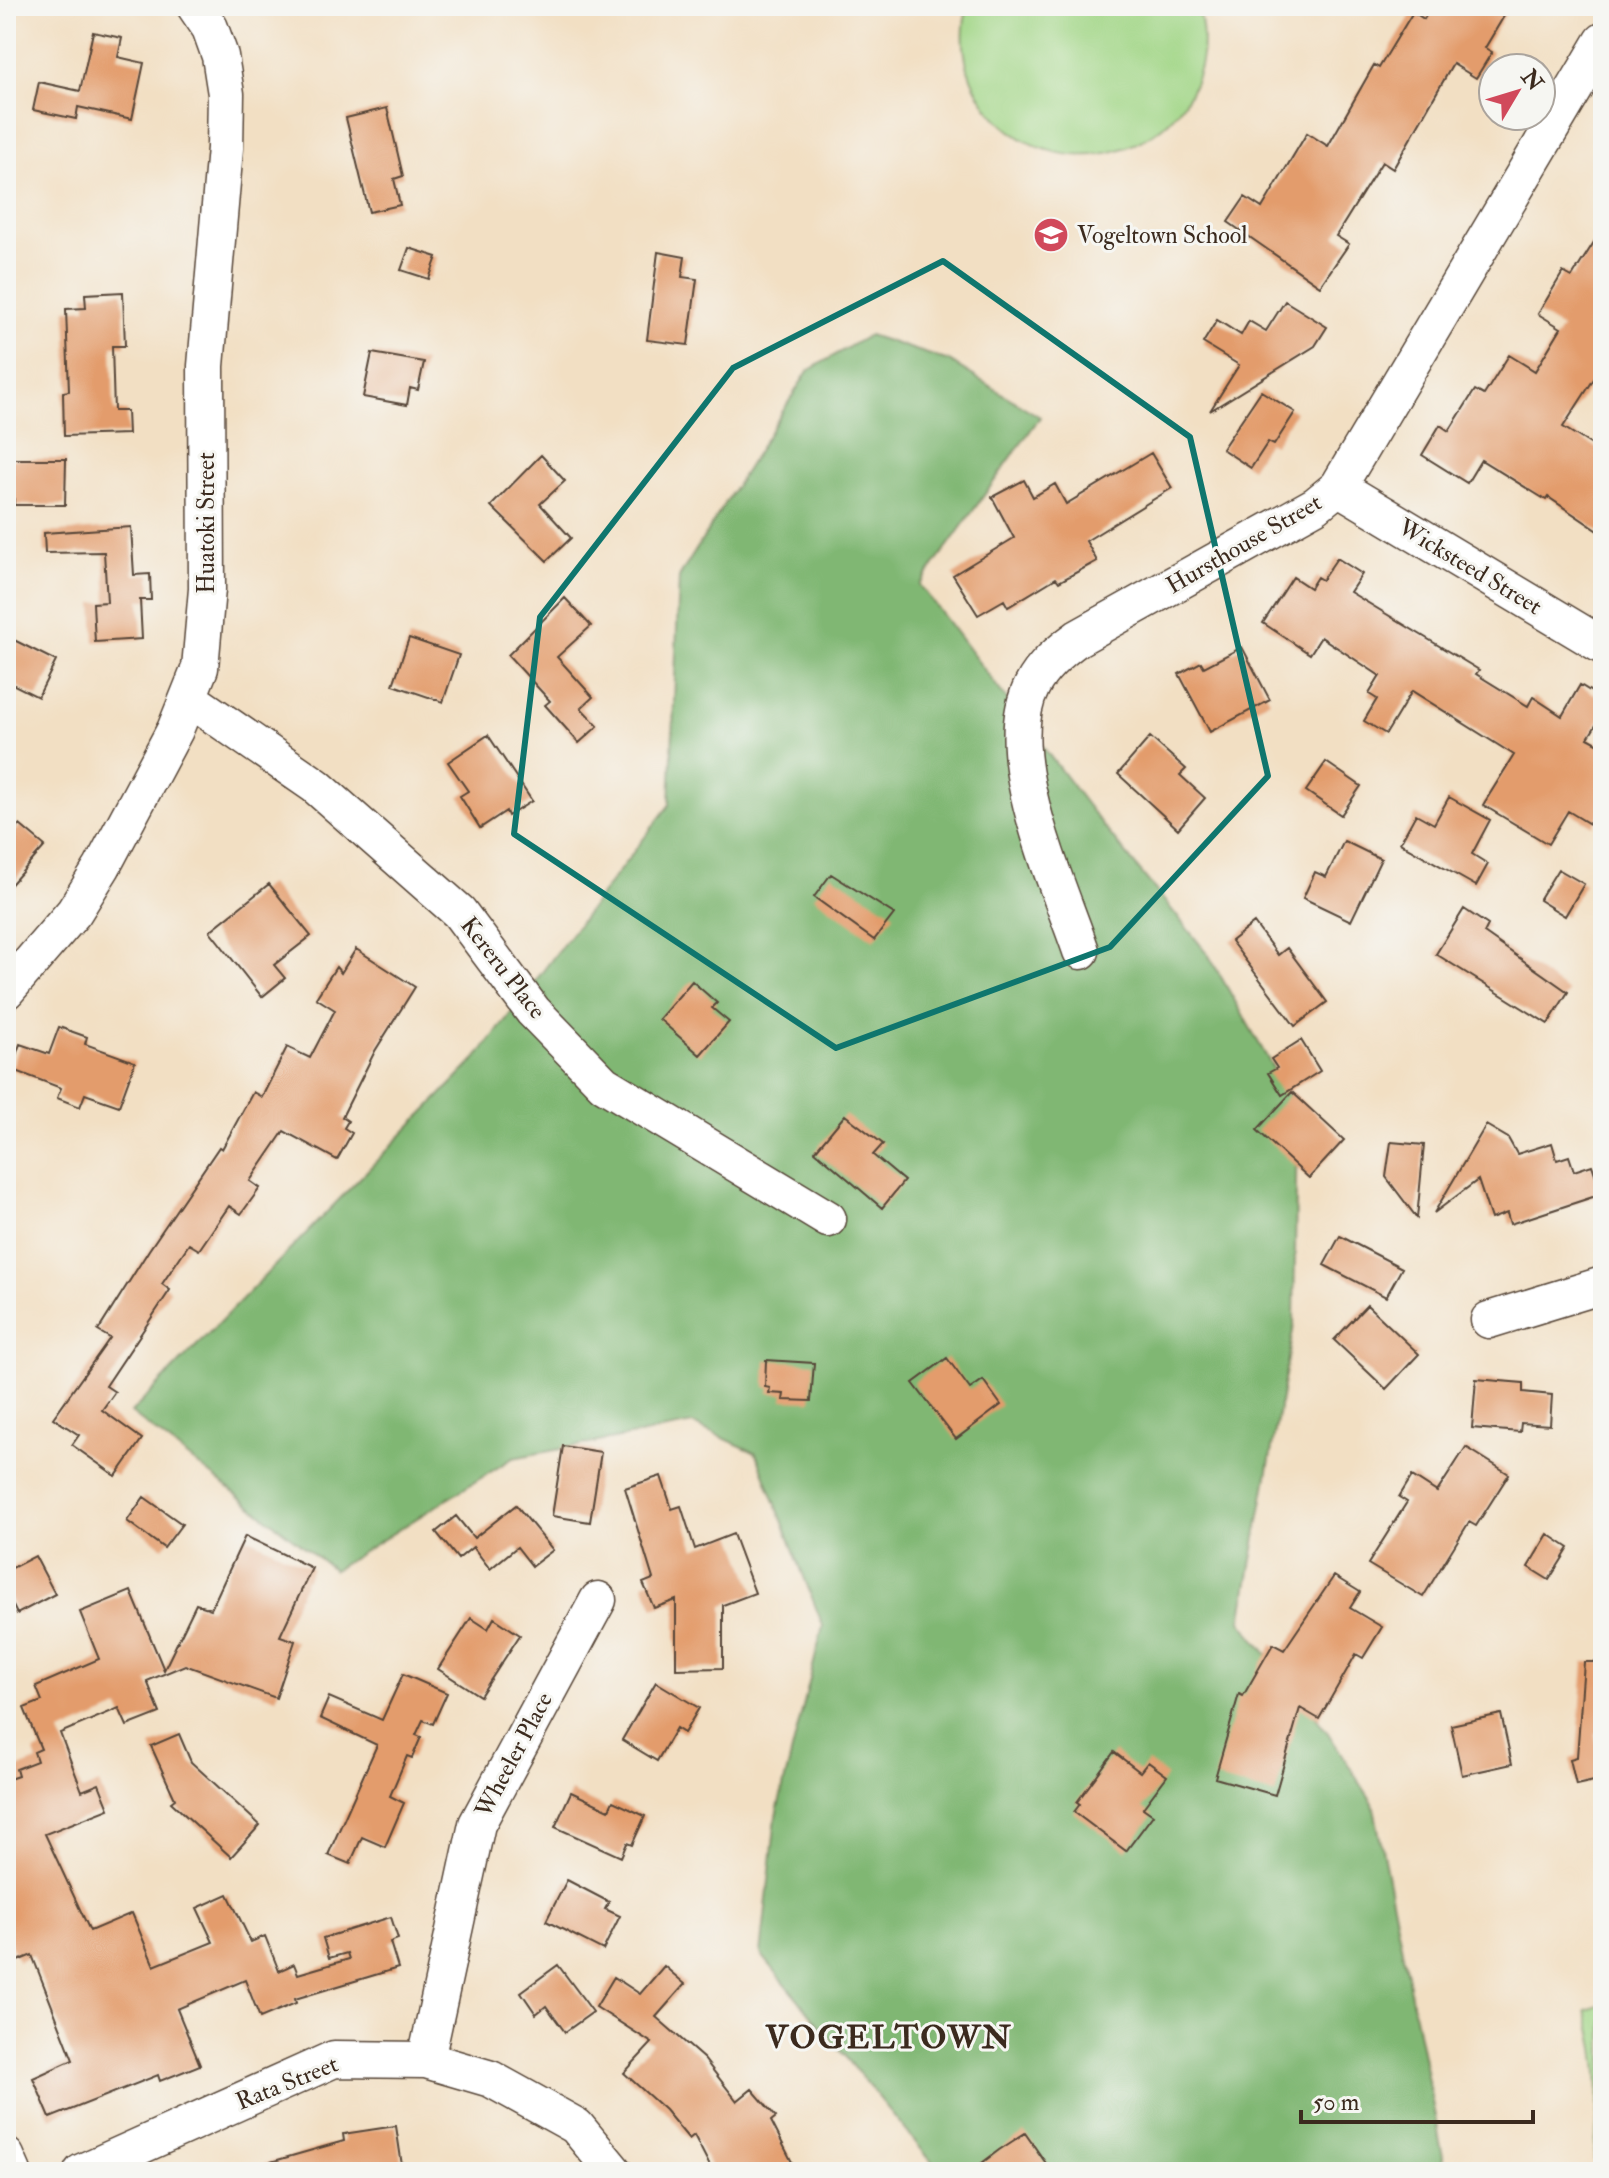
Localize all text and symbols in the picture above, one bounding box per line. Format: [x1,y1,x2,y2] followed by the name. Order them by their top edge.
[1477,52,1557,132] north arrow
[1514,63,1549,97] text: N
[1032,216,1070,254] school or university icon: Vogeltown School
[1077,220,1247,251] place label: Vogeltown School
[191,452,222,594] street label: Huatoki Street
[1161,487,1328,601] street label: Hursthouse Street
[1392,511,1548,622] street label: Wicksteed Street
[453,911,553,1025] street label: Kereru Place
[468,1687,560,1824] street label: Wheeler Place
[764,2018,1013,2058] district label: VOGELTOWN
[231,2048,343,2118] street label: Rata Street
[1301,2074,1533,2124] scale bar
[1313,2087,1360,2118] text: 50 m

